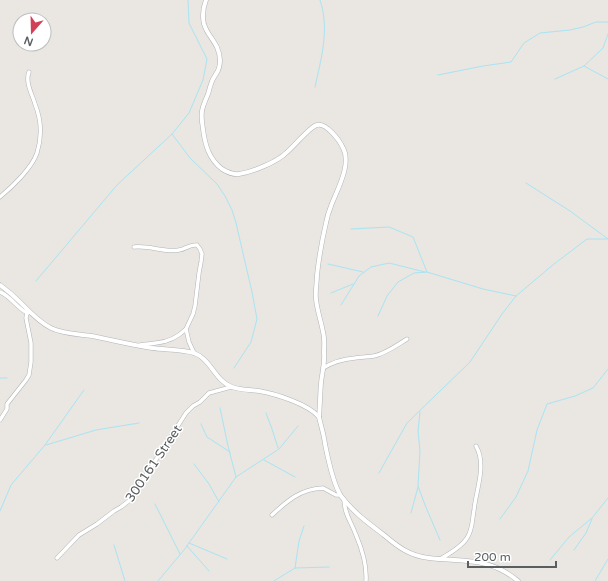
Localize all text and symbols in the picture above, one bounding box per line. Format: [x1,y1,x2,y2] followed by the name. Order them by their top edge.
[12,12,52,52] north arrow
[22,33,35,49] text: N
[122,422,186,505] street label: 300161 Street
[468,543,556,569] scale bar
[474,550,511,564] text: 200 m

